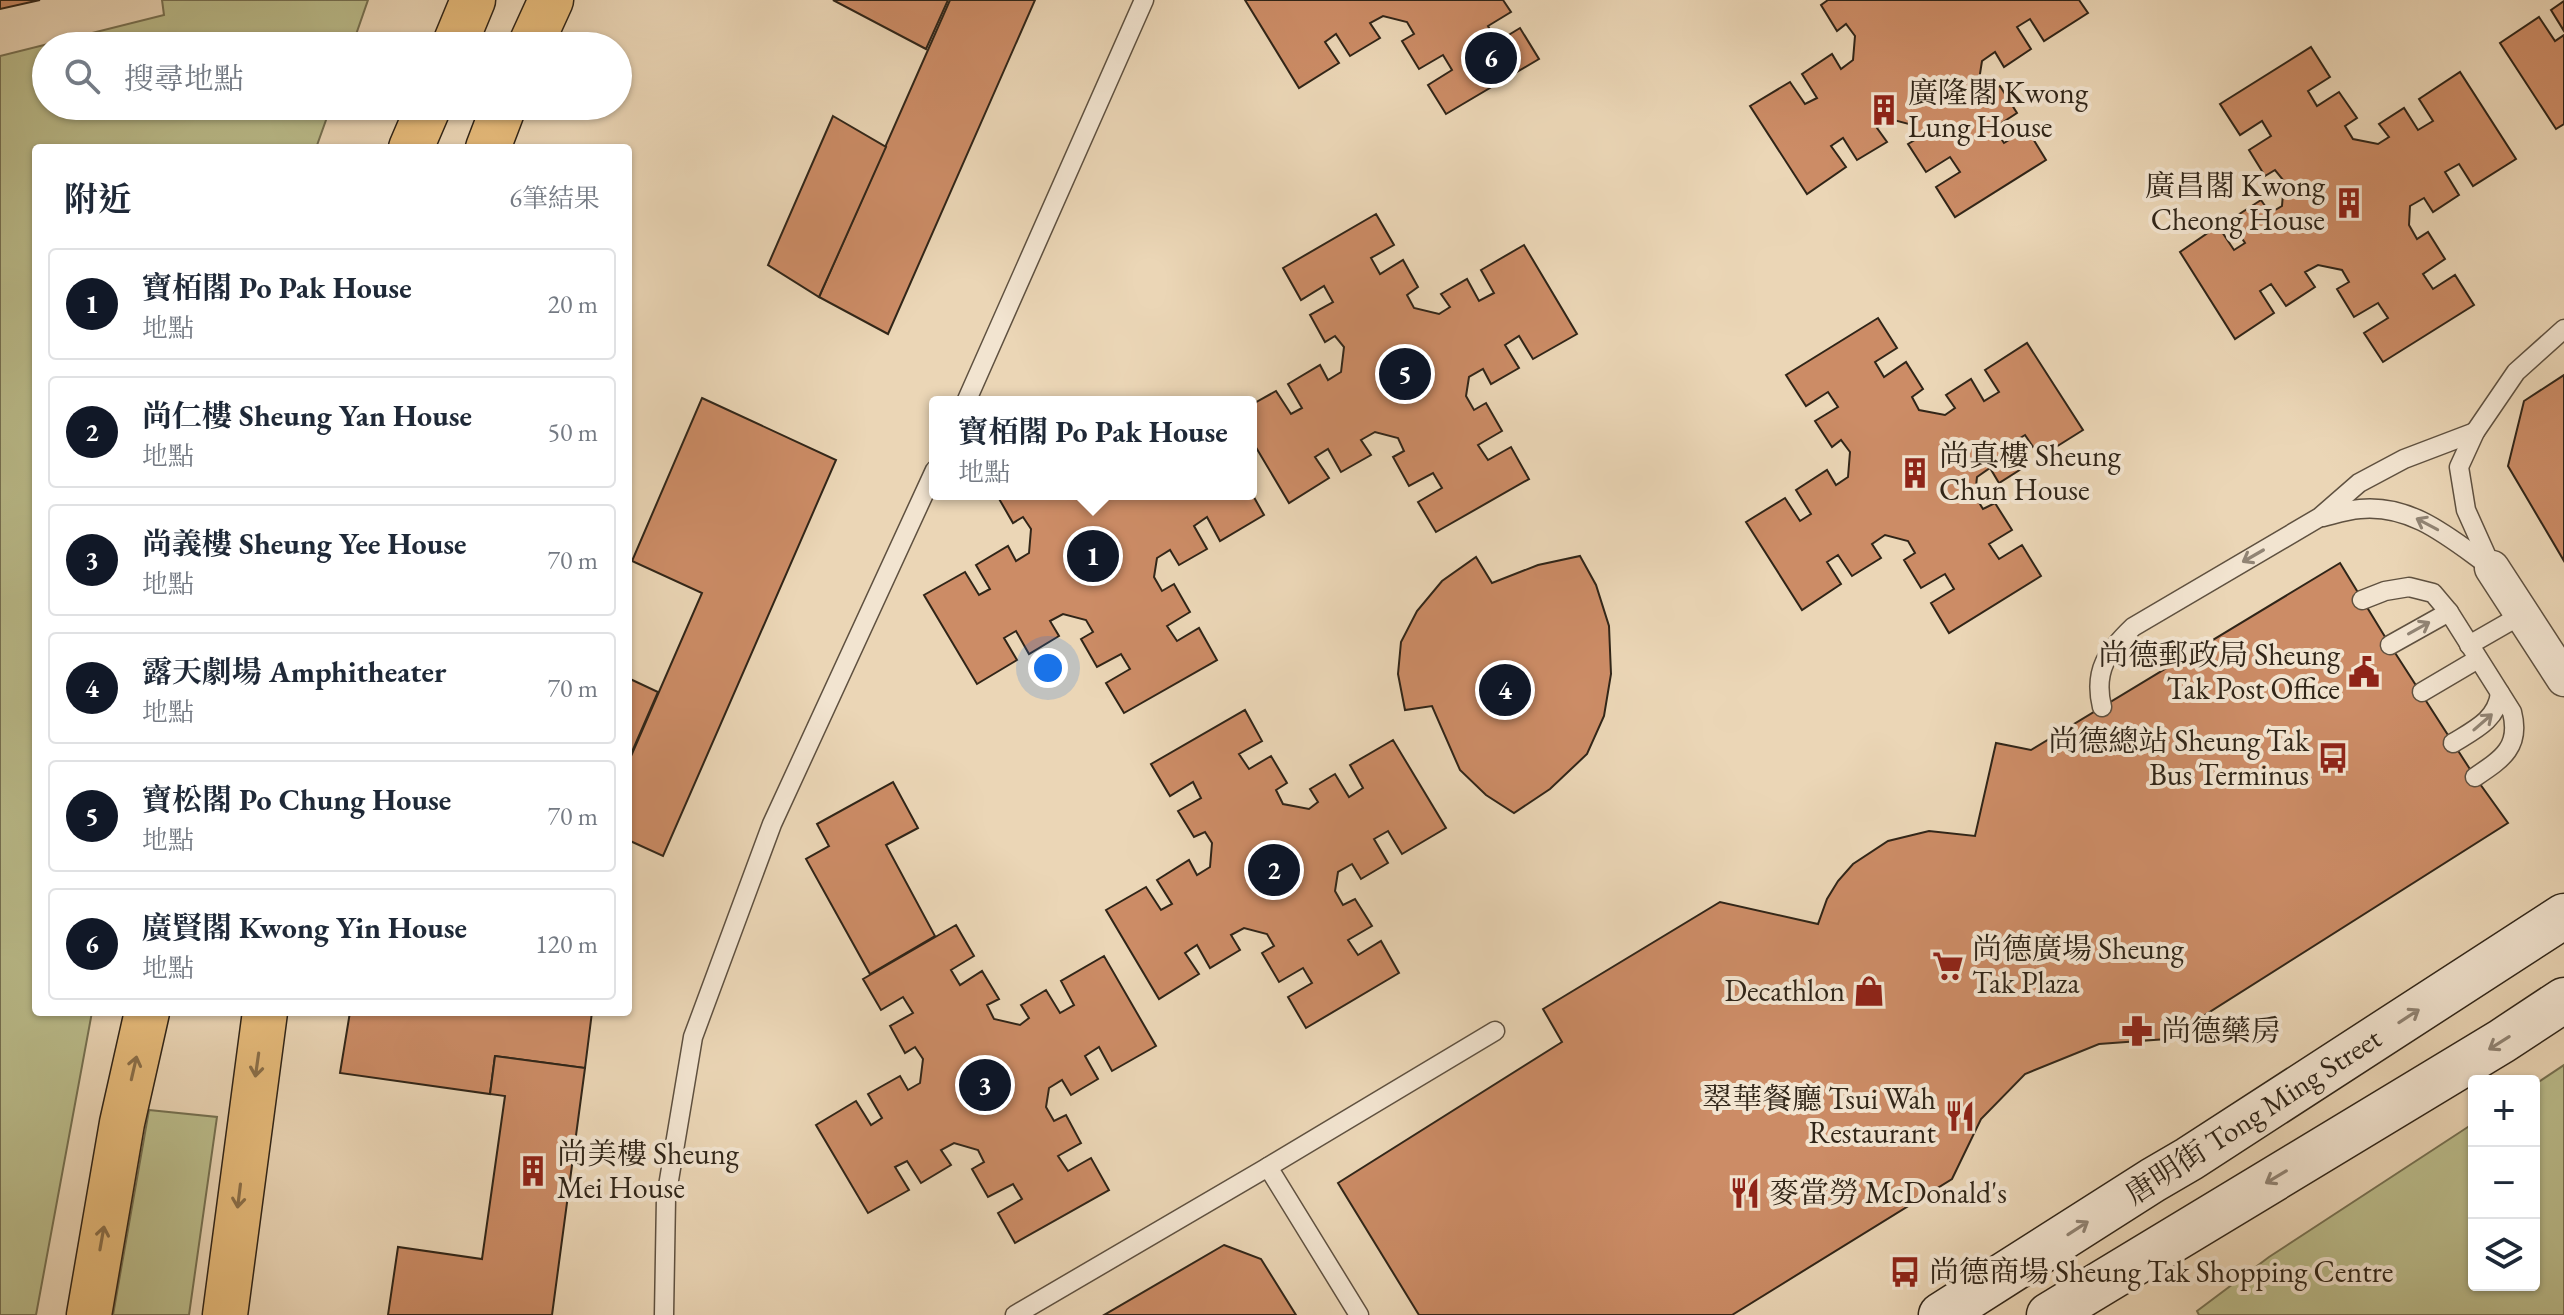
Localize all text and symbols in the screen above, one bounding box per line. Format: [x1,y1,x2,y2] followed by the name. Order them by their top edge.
[1465,28,1517,88] pin: 6
[32,32,632,120] search box
[60,54,104,98] icon: search
[124,59,244,98] text: 搜尋地點
[1908,73,2089,146] place label: 廣隆閣 Kwong Lung House
[1867,93,1901,127] building icon: 廣隆閣 Kwong Lung House
[2145,166,2326,239] place label: 廣昌閣 Kwong Cheong House
[64,177,132,221] text: 附近
[510,181,600,215] text: 6筆結果
[2332,186,2366,220] building icon: 廣昌閣 Kwong Cheong House
[142,268,412,307] text: 寶栢閣 Po Pak House
[85,287,99,321] text: 1
[548,287,598,321] text: 20 m
[142,311,194,345] text: 地點
[1379,344,1431,404] pin: 5
[142,396,472,435] text: 尚仁樓 Sheung Yan House
[929,396,1257,500] popup
[958,412,1228,451] text: 寶栢閣 Po Pak House
[85,415,99,449] text: 2
[548,415,598,449] text: 50 m
[1939,436,2122,509] place label: 尚真樓 Sheung Chun House
[142,439,194,473] text: 地點
[958,455,1010,489] text: 地點
[1898,456,1932,490] building icon: 尚真樓 Sheung Chun House
[2416,516,2440,532] one-way arrow
[142,524,467,563] text: 尚義樓 Sheung Yee House
[1067,526,1119,586] pin: 1
[85,543,99,577] text: 3
[548,543,598,577] text: 70 m
[2242,548,2265,564] one-way arrow
[142,567,194,601] text: 地點
[2407,620,2430,636] one-way arrow
[2098,635,2341,708] place label: 尚德郵政局 Sheung Tak Post Office
[1028,648,1068,688] your location
[142,652,446,691] text: 露天劇場 Amphitheater
[2347,655,2381,689] public building icon: 尚德郵政局 Sheung Tak Post Office
[1479,660,1531,720] pin: 4
[85,671,99,705] text: 4
[548,671,598,705] text: 70 m
[142,695,194,729] text: 地點
[2472,713,2492,731] one-way arrow
[2048,721,2310,794] place label: 尚德總站 Sheung Tak Bus Terminus
[2316,741,2350,775] bus stop icon: 尚德總站 Sheung Tak Bus Terminus
[142,780,451,819] text: 寶松閣 Po Chung House
[85,799,99,833] text: 5
[548,799,598,833] text: 70 m
[142,823,194,857] text: 地點
[1248,840,1300,900] pin: 2
[142,908,467,947] text: 廣賢閣 Kwong Yin House
[85,927,99,961] text: 6
[535,927,598,961] text: 120 m
[1972,929,2185,1002] place label: 尚德廣場 Sheung Tak Plaza
[1931,949,1965,983] supermarket icon: 尚德廣場 Sheung Tak Plaza
[142,951,194,985] text: 地點
[1724,971,1845,1010] place label: Decathlon
[1852,974,1886,1008] shop icon: Decathlon
[2397,1008,2420,1024] one-way arrow
[2161,1011,2281,1050] place label: 尚德藥房
[2120,1014,2154,1048] pharmacy icon: 尚德藥房
[2117,1018,2389,1213] street label: 唐明街 Tong Ming Street
[2488,1035,2511,1051] one-way arrow
[249,1052,264,1078] one-way arrow
[128,1055,143,1081] one-way arrow
[959,1055,1011,1115] pin: 3
[2468,1075,2540,1291] map controls
[2468,1075,2540,1147] button: +
[1702,1079,1937,1152] place label: 翠華餐廳 Tsui Wah Restaurant
[1943,1099,1977,1133] restaurant icon: 翠華餐廳 Tsui Wah Restaurant
[557,1134,740,1207] place label: 尚美樓 Sheung Mei House
[2468,1147,2540,1219] button: −
[516,1154,550,1188] building icon: 尚美樓 Sheung Mei House
[2265,1169,2288,1185] one-way arrow
[1769,1173,2007,1212] place label: 麥當勞 McDonald's
[1728,1176,1762,1210] restaurant icon: 麥當勞 McDonald's
[232,1182,247,1209] one-way arrow
[2468,1219,2540,1291] button: layers
[2066,1220,2089,1236] one-way arrow
[95,1226,110,1251] one-way arrow
[1929,1252,2393,1291] place label: 尚德商場 Sheung Tak Shopping Centre
[1888,1255,1922,1289] bus stop icon: 尚德商場 Sheung Tak Shopping Centre

